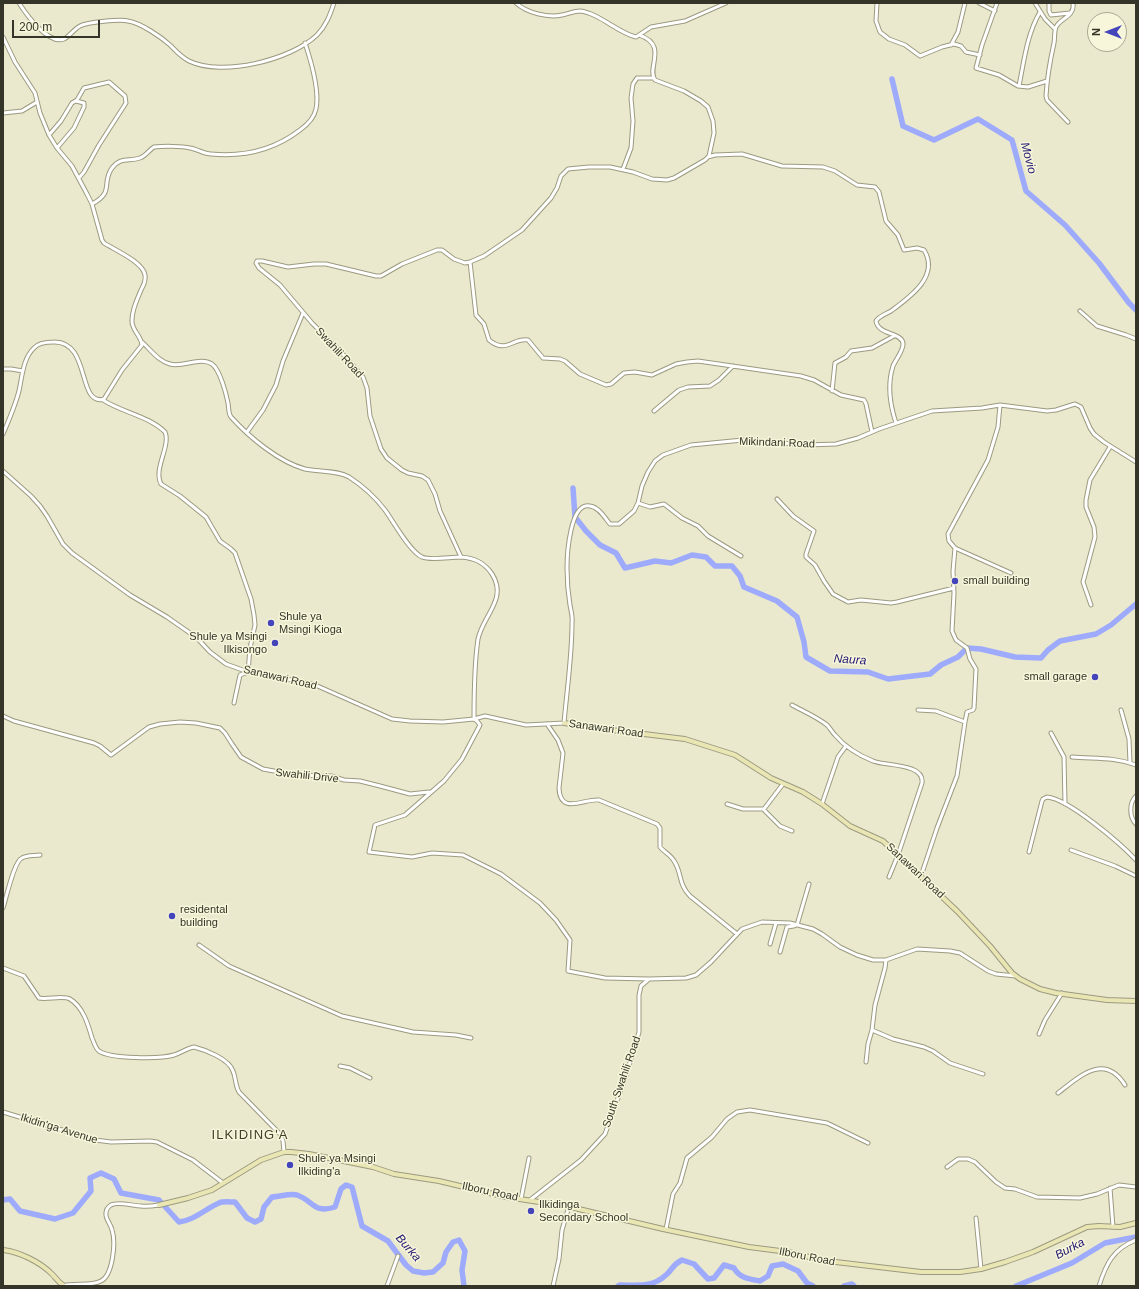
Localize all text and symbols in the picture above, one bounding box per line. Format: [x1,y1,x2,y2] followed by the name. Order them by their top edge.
[14,12,102,38] scale bar
[1087,12,1127,52] north arrow
[19,20,52,34] text: 200 m
[1090,28,1102,36] text: N
[1017,141,1039,175] water label: Movio
[312,325,366,381] street label: Swahili Road
[739,435,815,451] street label: Mikindani Road
[963,574,1030,588] place label: small building
[950,576,960,586] marker: small building
[279,610,342,636] place label: Shule ya Msingi Kioga
[266,618,276,628] marker: Shule ya Msingi Kioga
[189,630,267,656] place label: Shule ya Msingi Ilkisongo
[270,638,280,648] marker: Shule ya Msingi Ilkisongo
[833,652,867,668] water label: Naura
[242,663,318,693] street label: Sanawari Road
[1024,670,1087,684] place label: small garage
[1090,672,1100,682] marker: small garage
[568,717,644,741] street label: Sanawari Road
[275,766,339,786] street label: Swahili Drive
[883,841,947,901] street label: Sanawari Road
[180,903,228,929] place label: residental building
[167,911,177,921] marker: residental building
[600,1034,644,1130] street label: South Swahili Road
[19,1111,99,1147] street label: Ikidin'ga Avenue
[212,1127,288,1143] district label: ILKIDING'A
[298,1152,376,1178] place label: Shule ya Msingi Ilkiding'a
[285,1160,295,1170] marker: Shule ya Msingi Ilkiding'a
[461,1180,519,1204] street label: Ilboru Road
[539,1198,628,1224] place label: Ilkidinga Secondary School
[526,1206,536,1216] marker: Ilkidinga Secondary School
[392,1231,424,1265] water label: Burka
[1053,1235,1087,1263] water label: Burka
[778,1245,836,1269] street label: Ilboru Road

